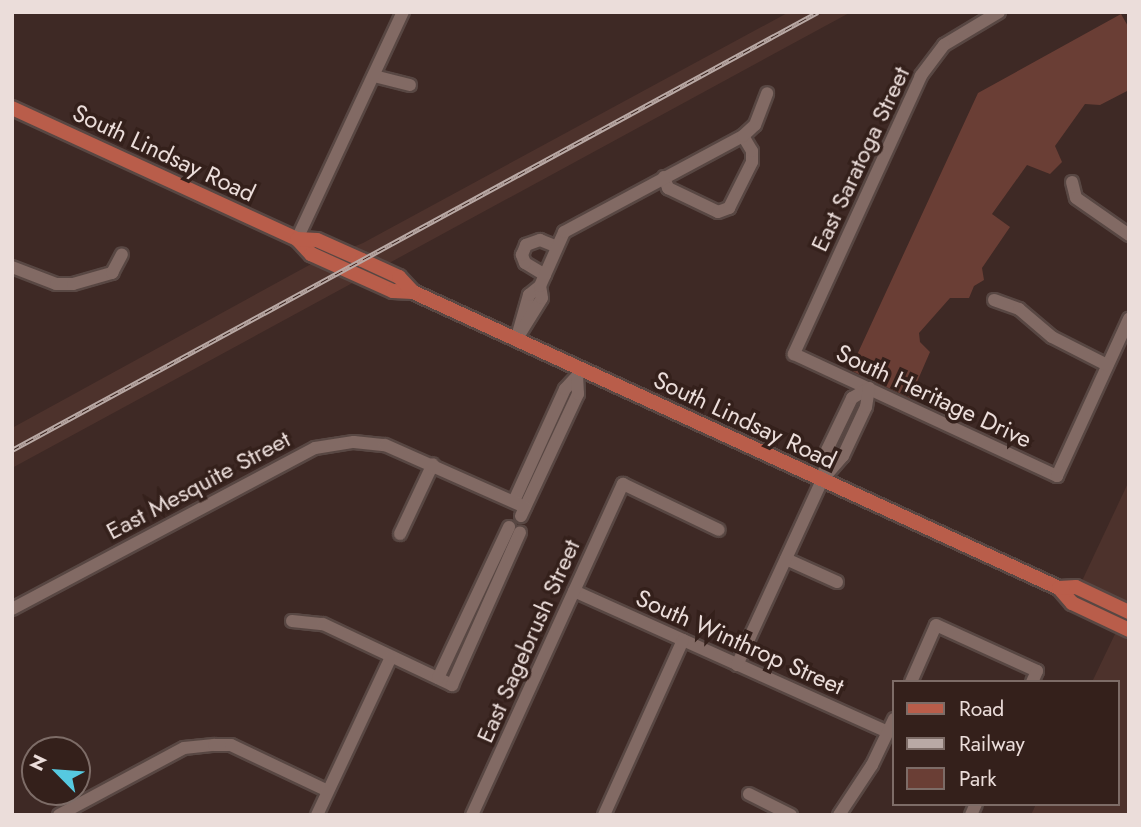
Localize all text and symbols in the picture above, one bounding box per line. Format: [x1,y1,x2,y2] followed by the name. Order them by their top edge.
[805,62,915,256] street label: East Saratoga Street
[68,98,260,208] street label: South Lindsay Road
[832,338,1036,454] street label: South Heritage Drive
[649,365,841,475] street label: South Lindsay Road
[101,424,295,546] street label: East Mesquite Street
[470,535,586,747] street label: East Sagebrush Street
[632,583,848,701] street label: South Winthrop Street
[892,680,1120,806] legend
[959,694,1004,724] text: Road
[959,729,1025,759] text: Railway
[21,736,91,806] north arrow
[23,750,54,775] text: N
[959,764,996,794] text: Park

